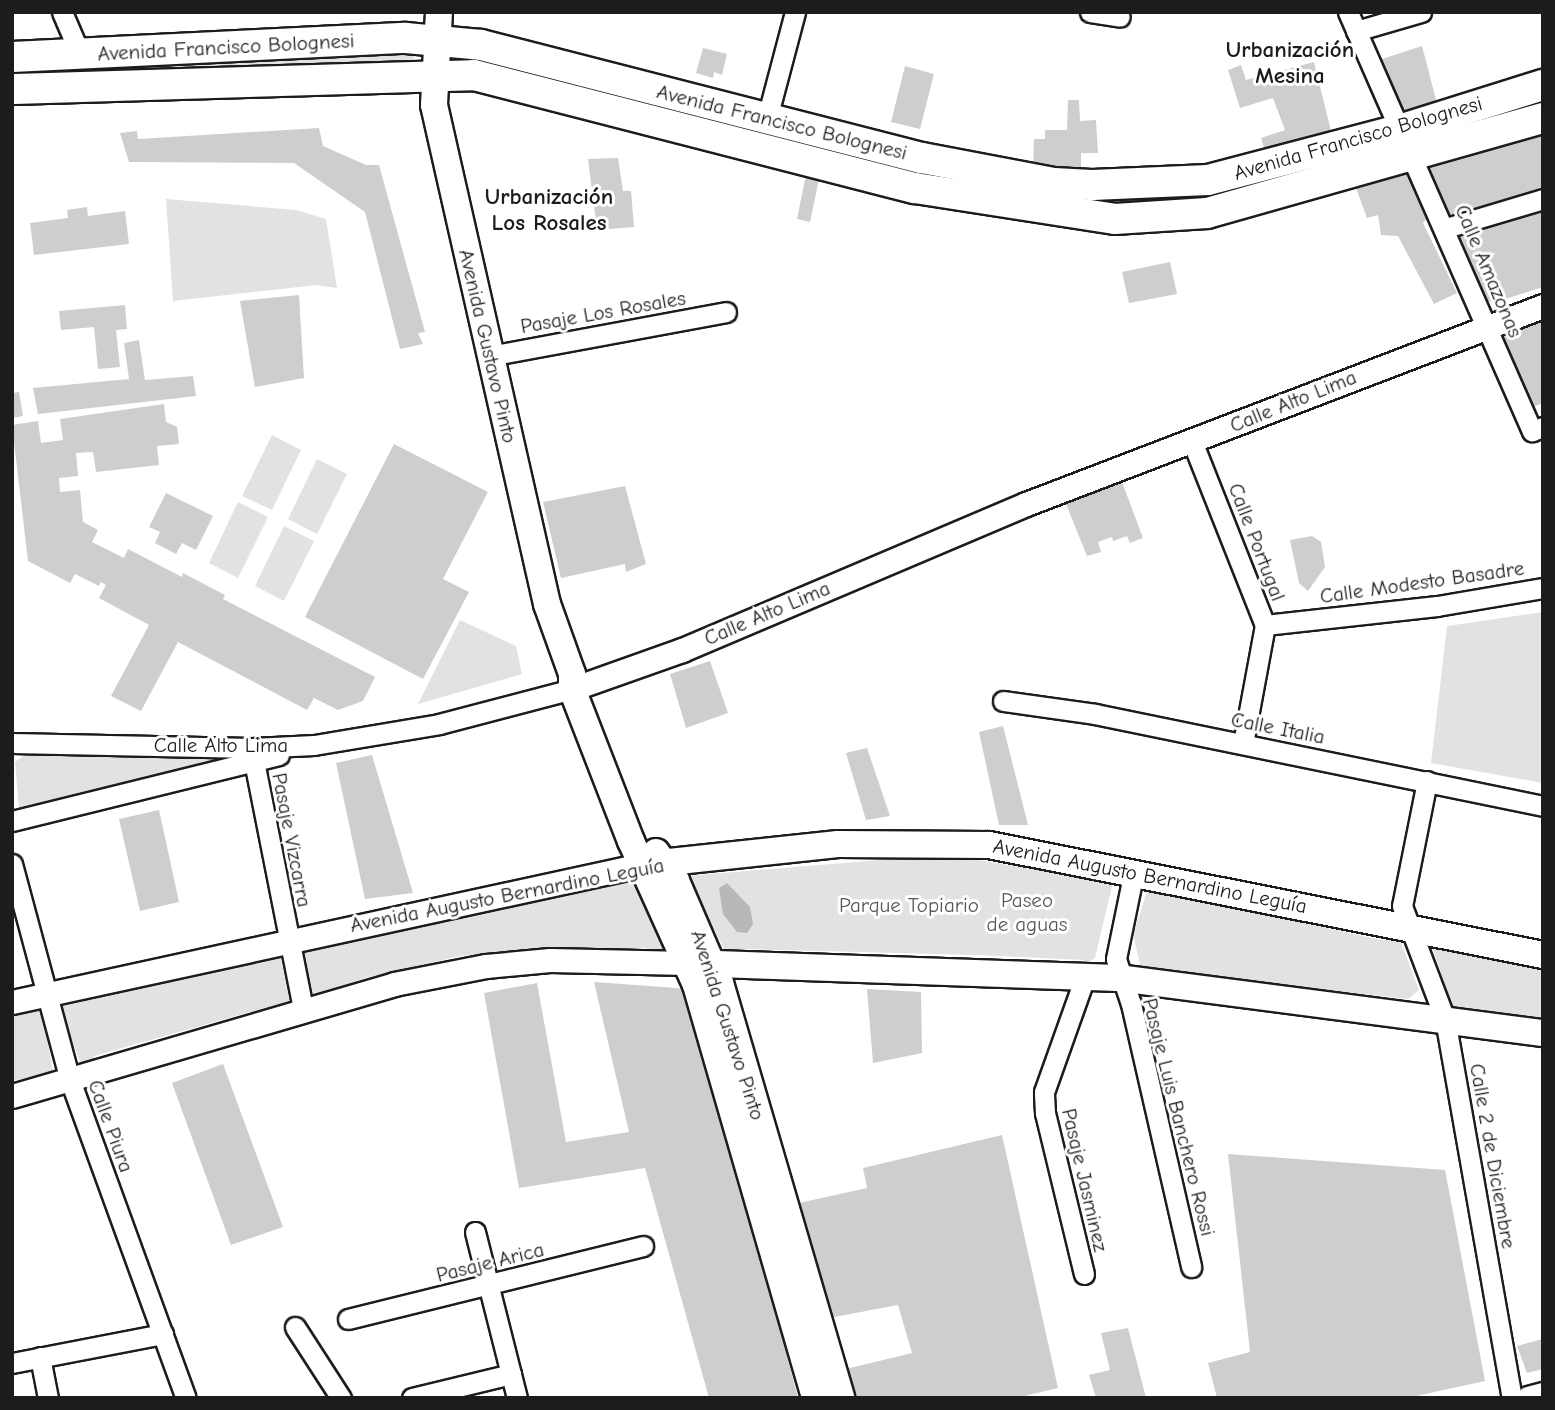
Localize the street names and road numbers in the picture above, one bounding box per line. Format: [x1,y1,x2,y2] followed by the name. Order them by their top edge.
[97,28,355,66] street label: Avenida Francisco Bolognesi
[654,79,910,165] street label: Avenida Francisco Bolognesi
[1231,90,1485,186] street label: Avenida Francisco Bolognesi
[1450,201,1528,341] street label: Calle Amazonas
[453,247,523,445] street label: Avenida Gustavo Pinto
[519,285,687,339] street label: Pasaje Los Rosales
[1226,364,1360,438] street label: Calle Alto Lima
[1223,480,1291,604] street label: Calle Portugal
[1318,555,1526,609] street label: Calle Modesto Basadre
[700,575,834,651] street label: Calle Alto Lima
[1229,707,1327,749] street label: Calle Italia
[154,732,288,758] street label: Calle Alto Lima
[267,771,317,909] street label: Pasaje Vizcarra
[991,833,1309,919] street label: Avenida Augusto Bernardino Leguía
[348,852,666,938] street label: Avenida Augusto Bernardino Leguía
[685,927,771,1123] street label: Avenida Gustavo Pinto
[1137,996,1221,1238] street label: Pasaje Luis Banchero Rossi
[1464,1061,1522,1251] street label: Calle 2 de Diciembre
[83,1076,139,1176] street label: Calle Piura
[1056,1106,1114,1254] street label: Pasaje Jasminez
[434,1236,546,1288] street label: Pasaje Arica

